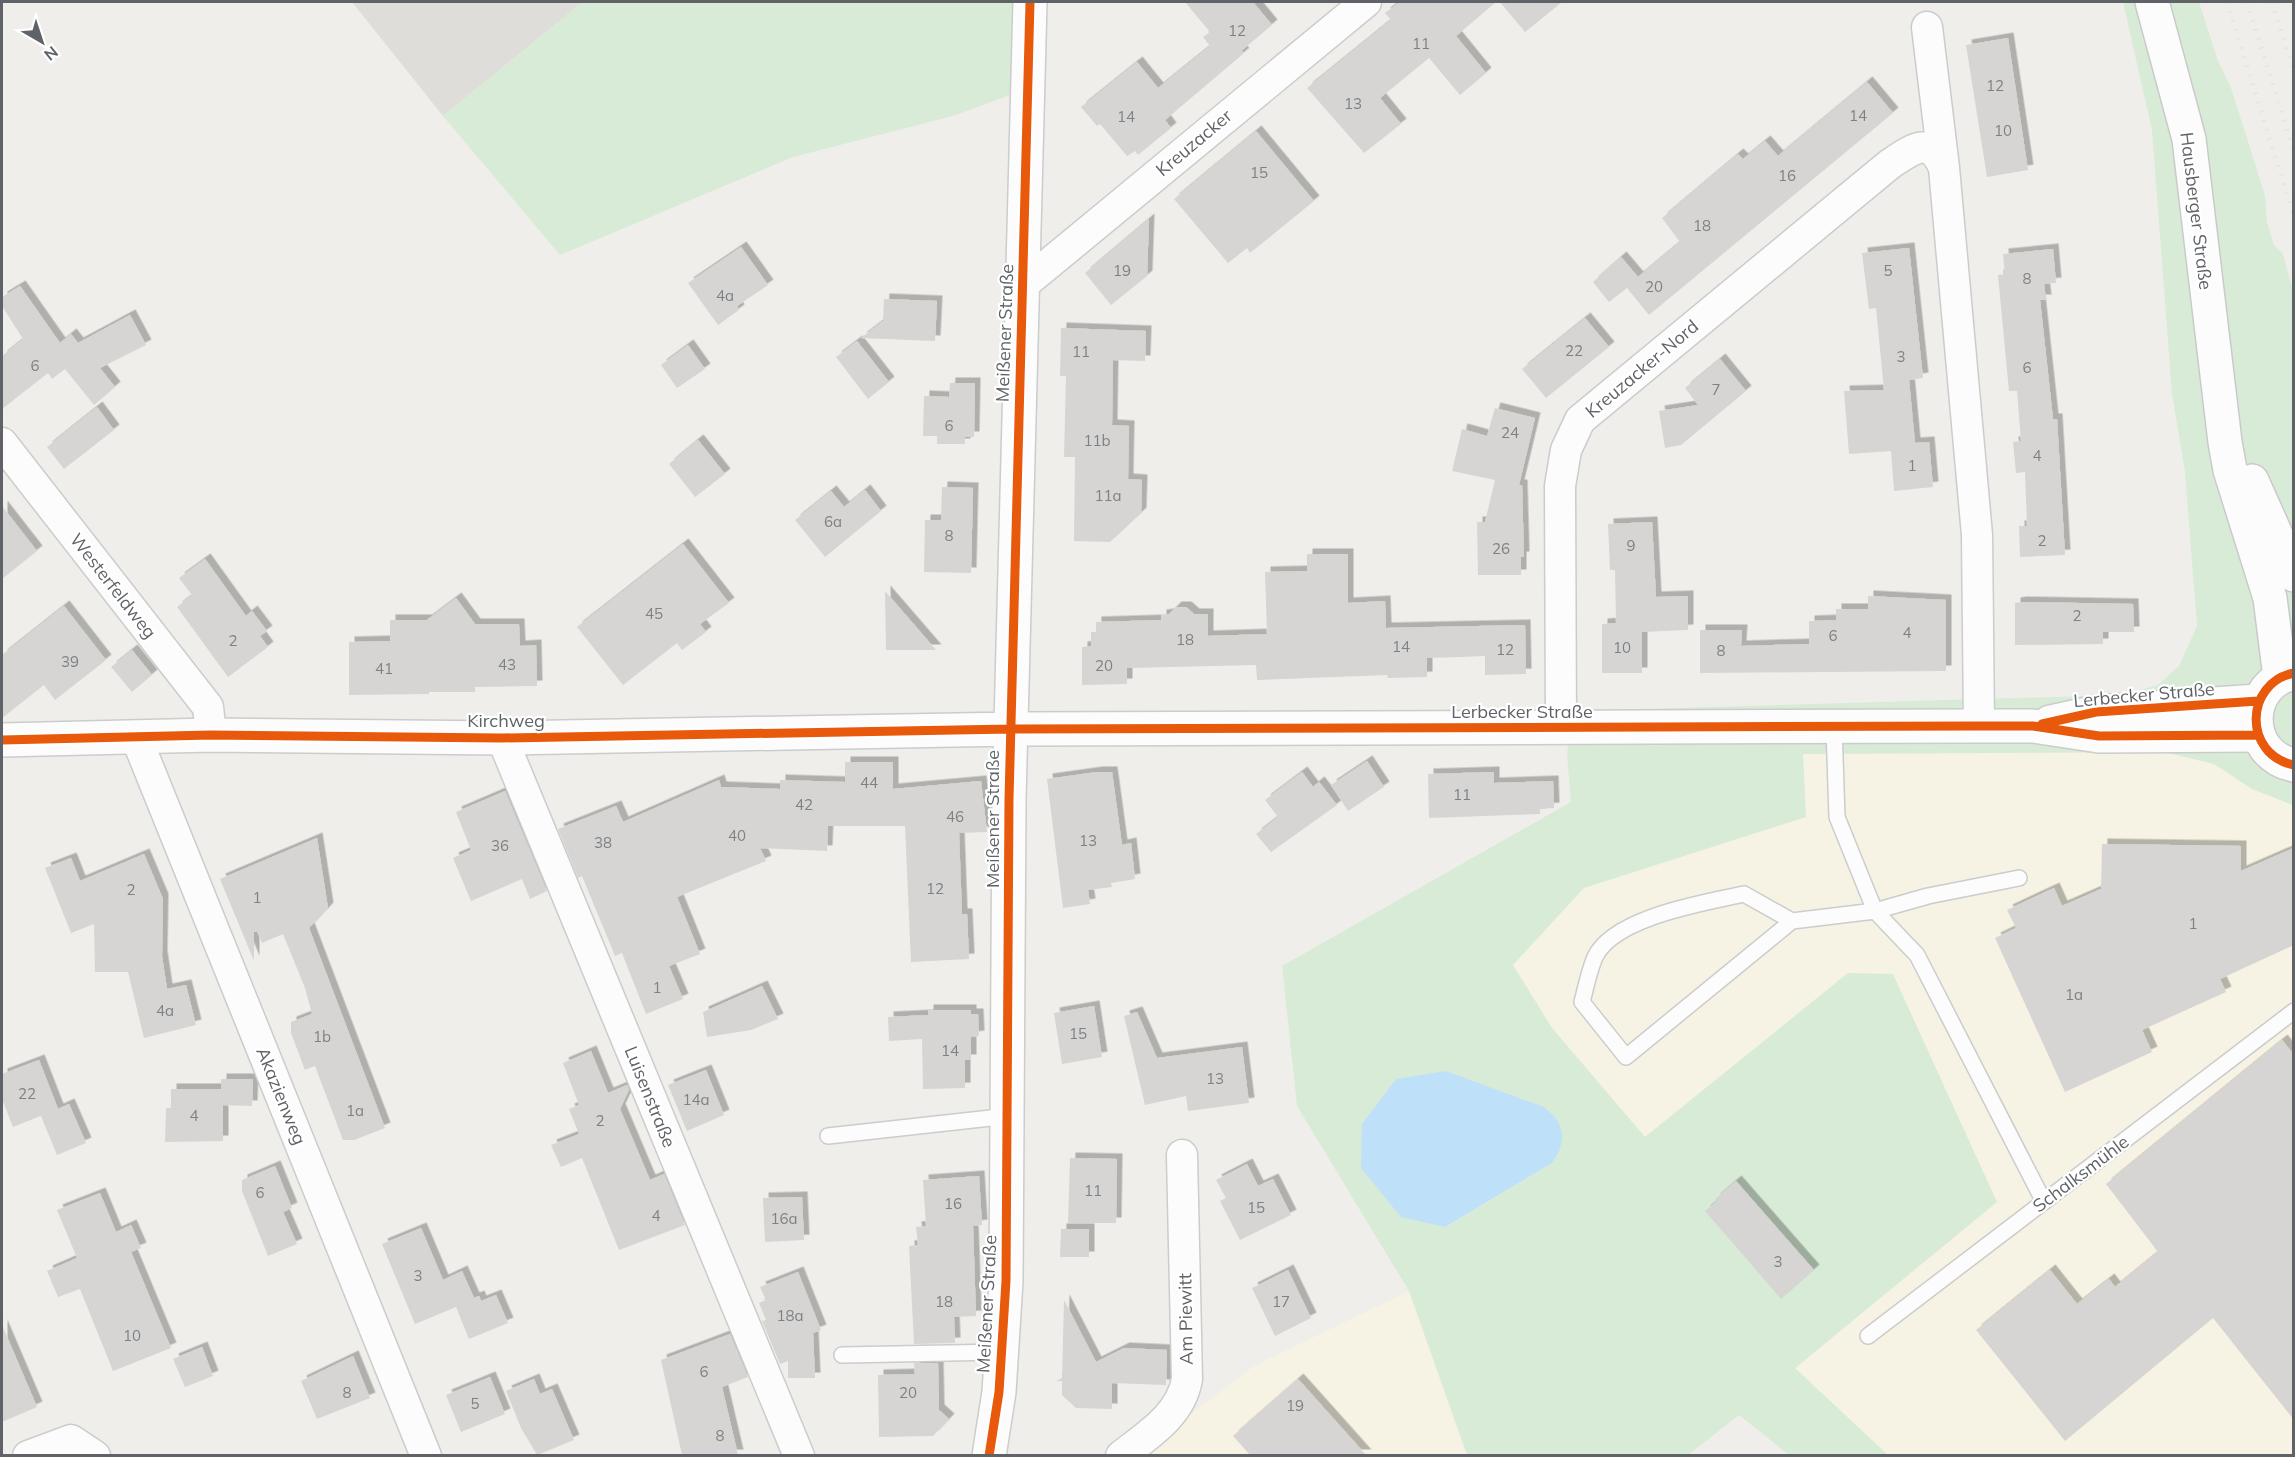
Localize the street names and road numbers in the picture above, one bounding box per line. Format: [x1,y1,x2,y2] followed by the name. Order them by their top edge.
[1151,104,1237,181] street label: Kreuzacker
[2175,131,2218,291] street label: Hausberger Straße
[991,264,1018,402] street label: Meißener Straße
[1580,315,1703,423] street label: Kreuzacker-Nord
[65,528,162,643] street label: Westerfeldweg
[2072,677,2215,712] street label: Lerbecker Straße
[1451,700,1593,723] street label: Lerbecker Straße
[467,709,545,732] street label: Kirchweg
[981,750,1004,888] street label: Meißener Straße
[620,1043,681,1151] street label: Luisenstraße
[251,1044,311,1148] street label: Akazienweg
[2028,1130,2133,1217] street label: Schalksmühle
[971,1234,1002,1374] street label: Meißener Straße
[1173,1273,1198,1365] street label: Am Piewitt

